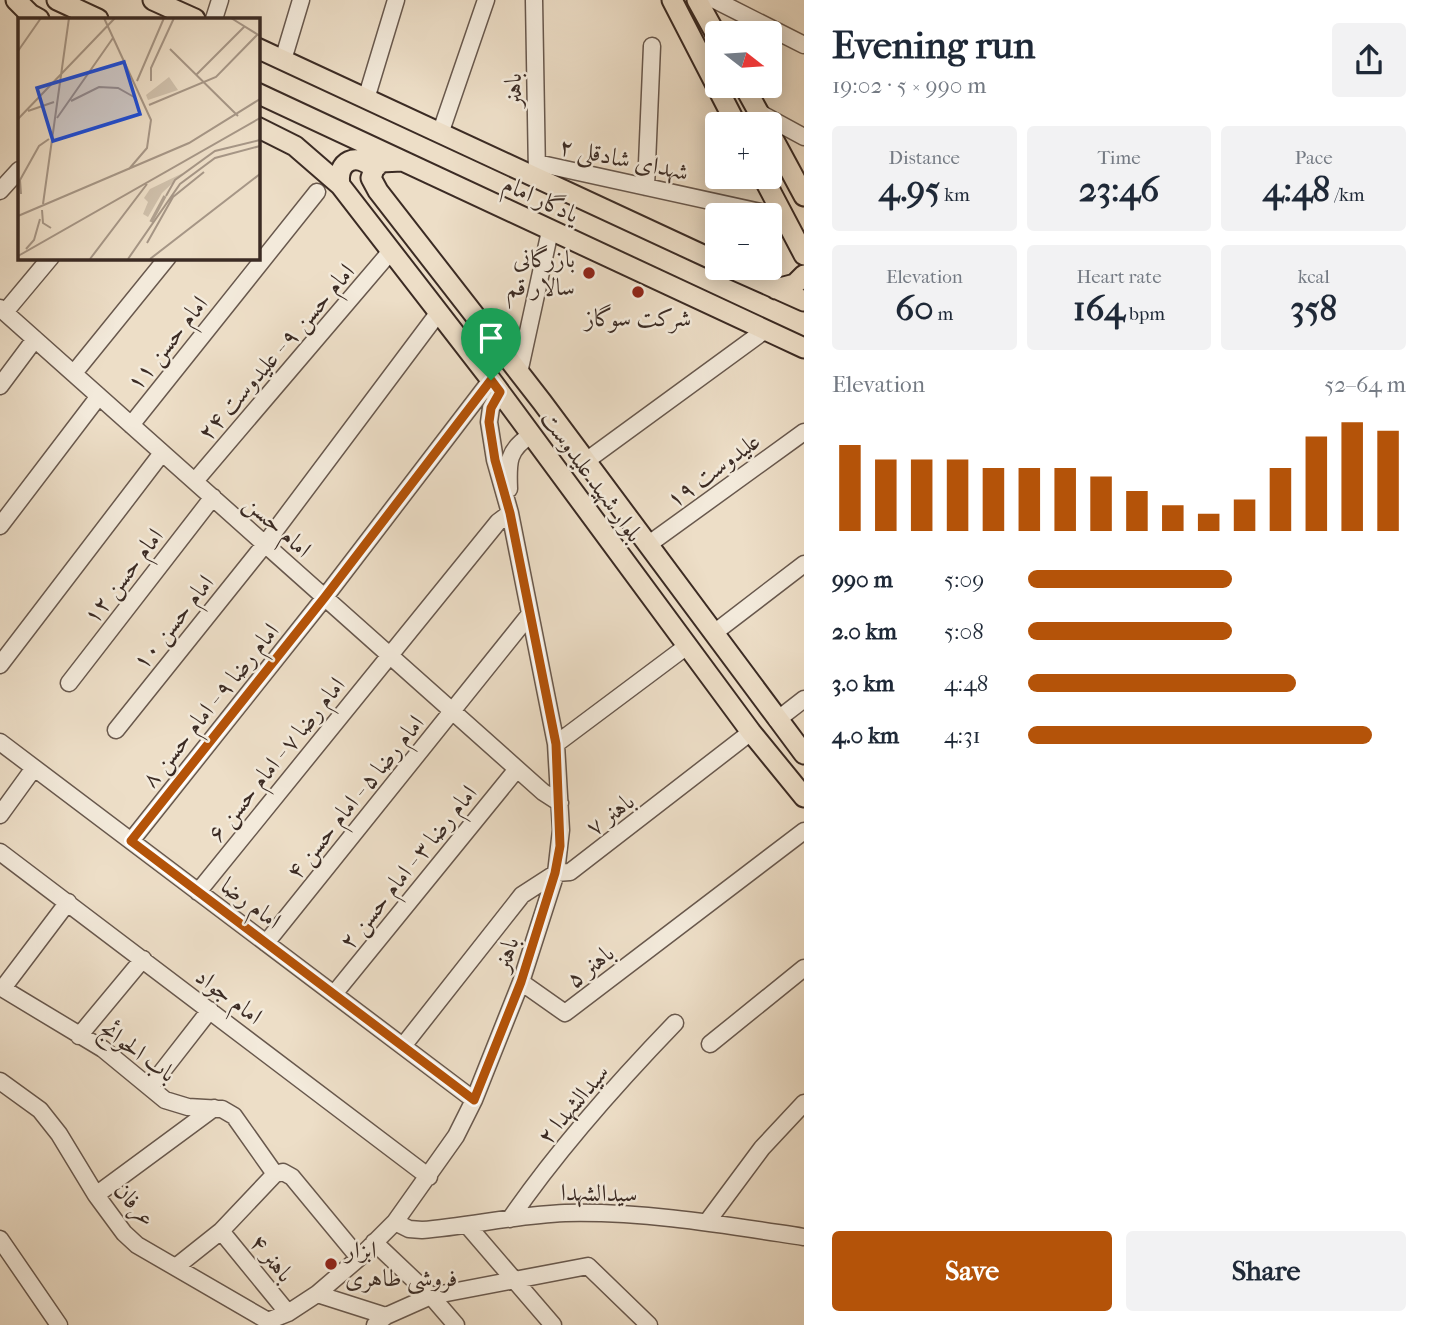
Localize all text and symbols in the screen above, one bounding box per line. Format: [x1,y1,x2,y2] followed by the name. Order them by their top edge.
[18,18,259,259] inset map
[705,21,782,98] north arrow
[705,21,782,280] map controls
[832,23,1035,68] text: Evening run
[1332,23,1406,97] button: share
[832,72,986,99] text: 19:02 · 5 × 990 m
[499,73,527,110] street label: باهنر
[705,112,782,189] button: +
[556,132,691,189] street label: شهدای شادقلی ۲
[889,147,960,169] text: Distance
[1097,147,1141,169] text: Time
[1295,147,1333,169] text: Pace
[496,168,585,236] street label: یادگار امام
[879,169,940,210] text: 4.95
[1079,169,1159,210] text: 23:46
[1263,169,1330,210] text: 4:48
[940,184,970,206] text: km
[1330,184,1365,206] text: /km
[705,203,782,280] button: −
[506,244,575,309] place label: بازرگانی سالار قم
[192,258,366,451] street label: امام حسن ۹ - علیدوست ۲۴
[581,265,597,281] marker: بازرگانی سالار قم
[886,266,963,288] text: Elevation
[1076,266,1162,288] text: Heart rate
[1298,266,1330,288] text: kcal
[630,284,646,300] marker: شرکت سوگاز
[895,288,934,329] text: 60
[1073,288,1125,329] text: 164
[1290,288,1337,329] text: 358
[120,290,219,400] street label: امام حسن ۱۱
[583,303,691,334] place label: شرکت سوگاز
[934,303,953,325] text: m
[1125,303,1165,325] text: bpm
[461,308,521,380] pin
[472,319,510,357] icon: arrive
[832,371,925,398] text: Elevation
[1324,371,1406,398] text: 52–64 m
[534,405,649,548] street label: بلوار شهید علیدوست
[661,427,765,513] street label: علیدوست ۱۹
[234,489,317,568] street label: امام حسن
[77,523,174,634] street label: امام حسن ۱۲
[832,566,893,593] text: 990 m
[944,566,984,593] text: 5:09
[126,569,225,679] street label: امام حسن ۱۰
[135,617,290,797] street label: امام رضا ۹ - امام حسن ۸
[832,618,897,645] text: 2.0 km
[944,618,984,645] text: 5:08
[832,670,894,697] text: 3.0 km
[944,670,988,697] text: 4:48
[201,671,356,851] street label: امام رضا ۷ - امام حسن ۶
[280,709,435,889] street label: امام رضا ۵ - امام حسن ۴
[832,722,899,749] text: 4.0 km
[944,722,981,749] text: 4:31
[333,779,488,959] street label: امام رضا ۳ - امام حسن ۲
[580,787,640,841] street label: باهنر ۷
[211,871,287,940] street label: امام رضا
[486,933,525,977] street label: باهنر
[560,939,620,993] street label: باهنر ۵
[186,962,268,1036] street label: امام جواد
[91,1014,181,1093] street label: باب الحوائج
[531,1058,615,1150] street label: سیدالشهدا ۲
[106,1176,162,1234] street label: عرفان
[560,1178,638,1209] street label: سیدالشهدا
[244,1228,300,1288] street label: باهنر ۴
[832,1231,1112,1311] button: Save
[1126,1231,1406,1311] button: Share
[343,1236,457,1295] place label: ابزار فروشی طاهری
[323,1256,339,1272] marker: ابزار فروشی طاهری

